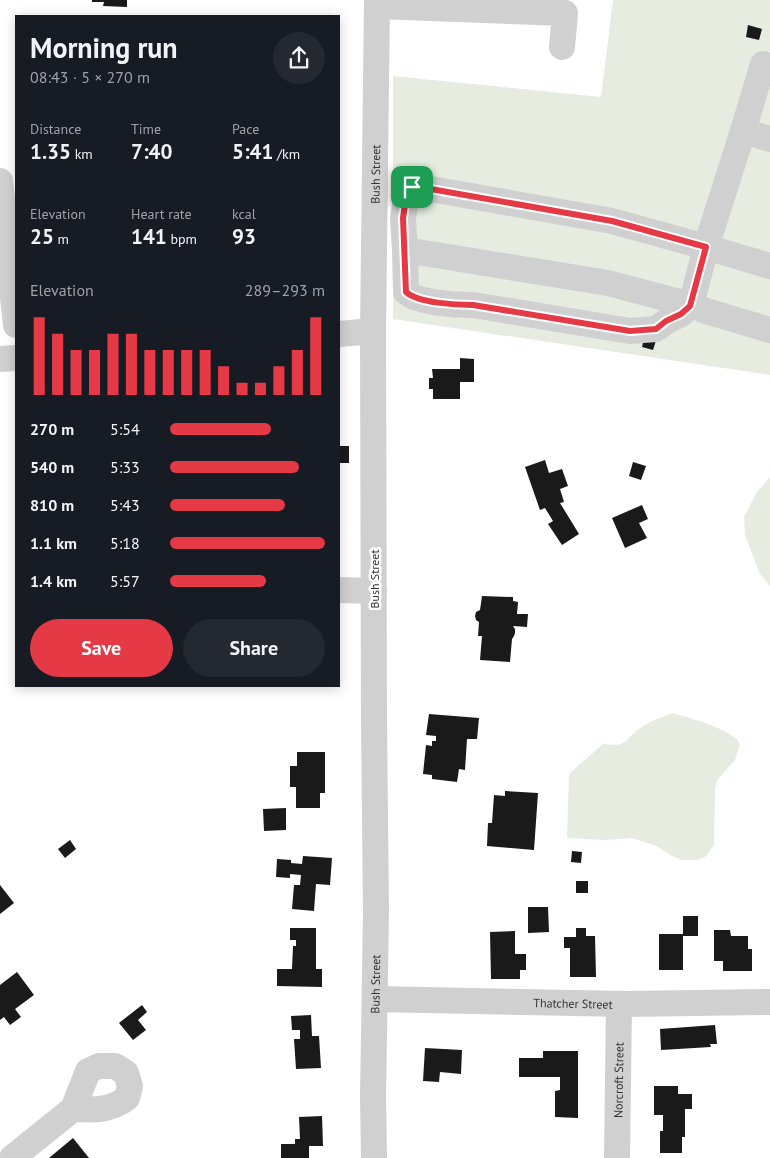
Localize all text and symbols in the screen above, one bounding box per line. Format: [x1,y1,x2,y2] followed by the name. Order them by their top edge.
[30,29,178,66] text: Morning run
[273,32,325,84] button: share
[30,67,150,87] text: 08:43 · 5 × 270 m
[30,120,81,138] text: Distance
[131,120,161,138] text: Time
[232,120,259,138] text: Pace
[30,138,71,165] text: 1.35
[131,138,172,165] text: 7:40
[232,138,273,165] text: 5:41
[367,144,383,204] street label: Bush Street
[71,145,93,163] text: km
[273,145,300,163] text: /km
[391,166,433,208] pin
[398,173,426,201] icon: arrive
[30,205,86,223] text: Elevation
[131,205,192,223] text: Heart rate
[232,205,256,223] text: kcal
[30,223,54,250] text: 25
[131,223,167,250] text: 141
[232,223,256,250] text: 93
[54,230,69,248] text: m
[167,230,197,248] text: bpm
[30,280,94,300] text: Elevation
[245,280,325,300] text: 289–293 m
[30,419,74,439] text: 270 m
[110,419,140,439] text: 5:54
[30,457,74,477] text: 540 m
[110,457,140,477] text: 5:33
[30,495,74,515] text: 810 m
[110,495,140,515] text: 5:43
[30,533,77,553] text: 1.1 km
[110,533,140,553] text: 5:18
[367,550,382,608] street label: Bush Street
[30,571,77,591] text: 1.4 km
[110,571,140,591] text: 5:57
[30,619,173,677] button: Save
[183,619,325,677] button: Share
[367,954,383,1014] street label: Bush Street
[533,995,613,1011] street label: Thatcher Street
[610,1042,626,1118] street label: Norcroft Street

